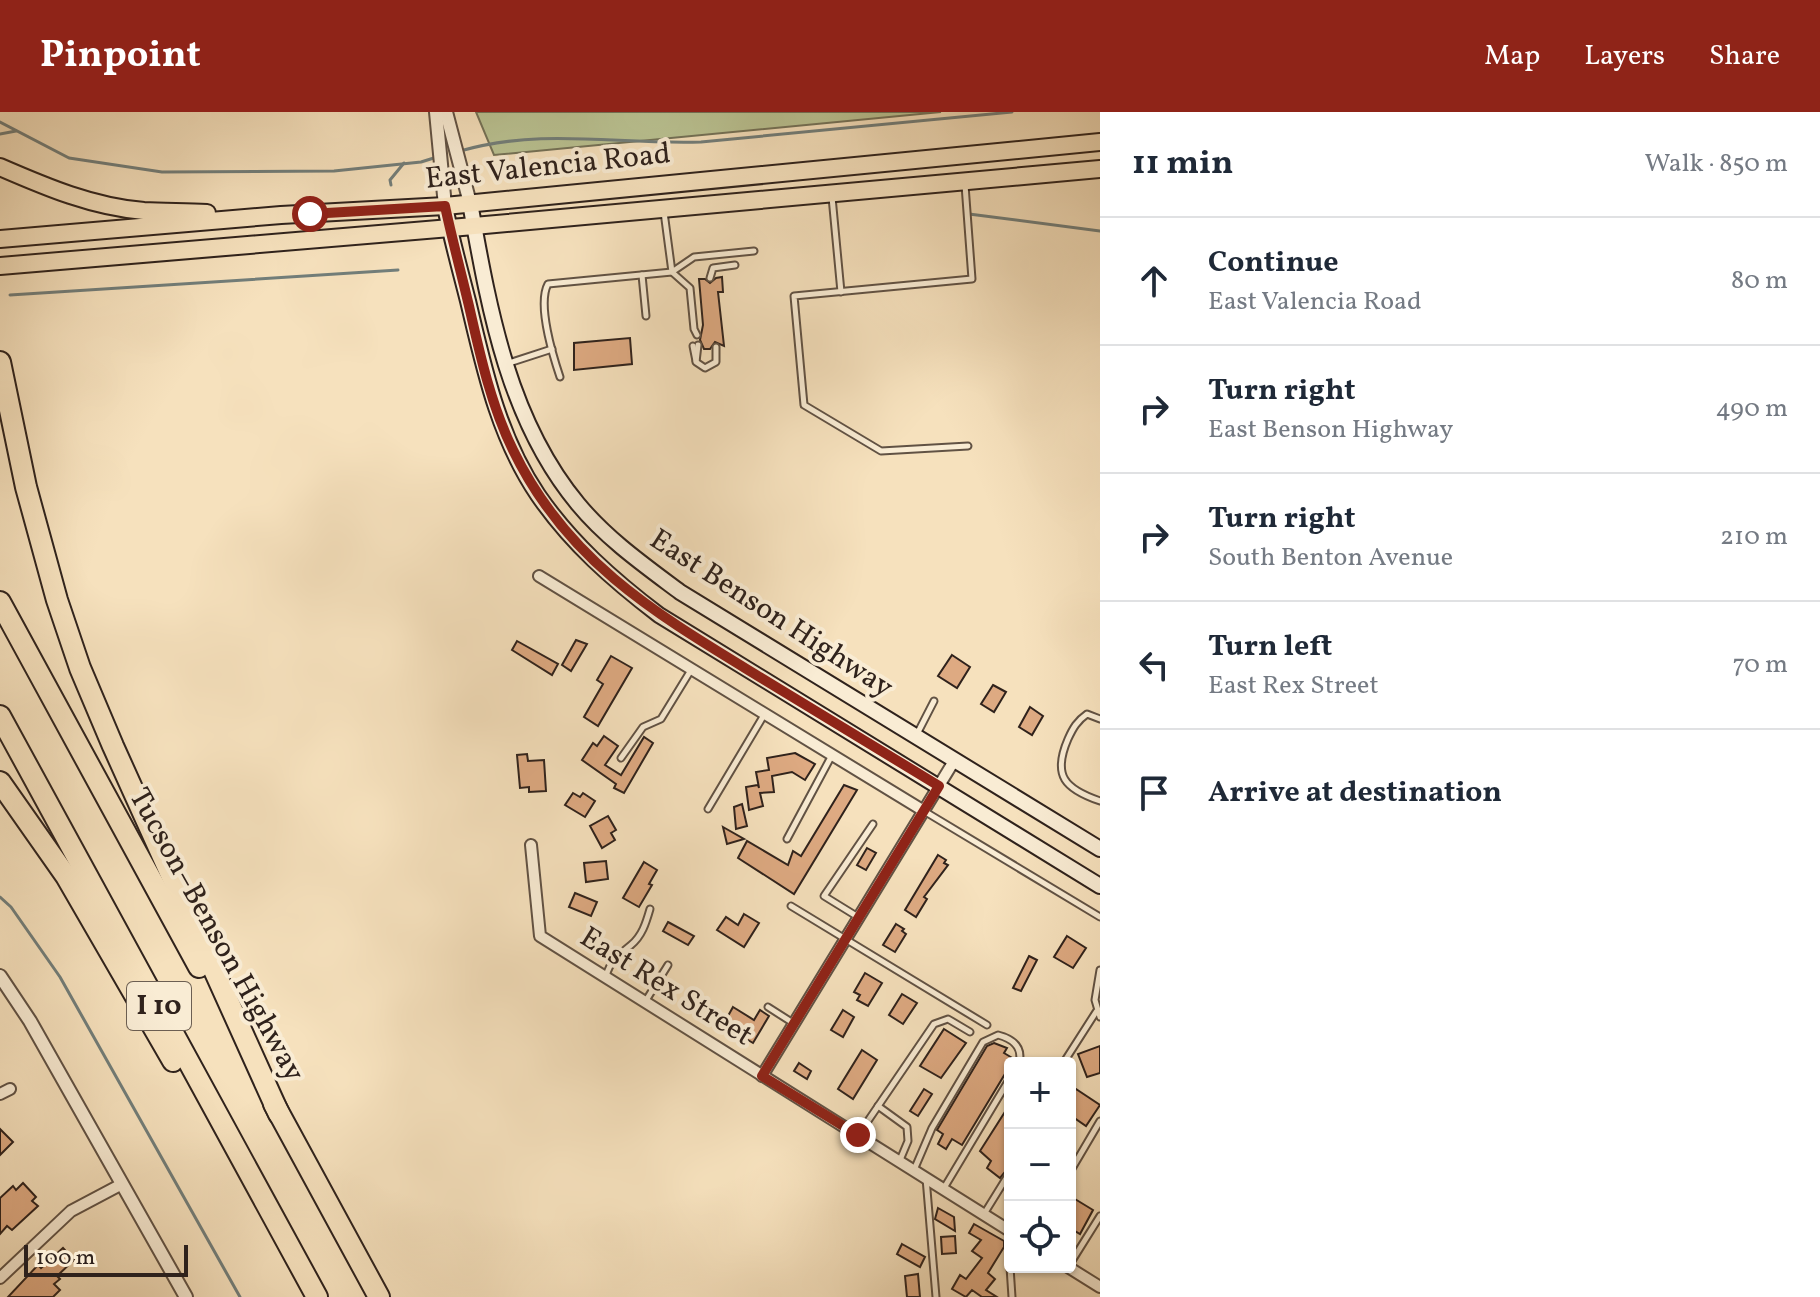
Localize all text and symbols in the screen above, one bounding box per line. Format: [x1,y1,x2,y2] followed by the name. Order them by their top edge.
[40,30,201,83] text: Pinpoint
[1484,37,1540,76] text: Map
[1584,37,1665,76] text: Layers
[1709,37,1780,76] text: Share
[423,133,673,201] street label: East Valencia Road
[1132,141,1233,188] text: 11 min
[1645,146,1788,182] text: Walk · 850 m
[292,196,328,232] route start
[1208,242,1339,284] text: Continue
[1132,259,1176,303] icon: ahead
[1731,263,1788,299] text: 80 m
[1208,284,1422,320] text: East Valencia Road
[1208,370,1356,412] text: Turn right
[1132,387,1176,431] icon: right
[1715,391,1788,427] text: 490 m
[1208,412,1453,448] text: East Benson Highway
[1208,498,1356,540] text: Turn right
[1132,515,1176,559] icon: right
[641,519,901,709] street label: East Benson Highway
[1720,519,1788,555] text: 210 m
[1208,540,1453,576] text: South Benton Avenue
[1208,626,1332,668] text: Turn left
[1132,643,1176,687] icon: left
[1733,647,1788,683] text: 70 m
[1208,668,1379,704] text: East Rex Street
[1132,771,1176,815] icon: arrive
[1208,772,1502,814] text: Arrive at destination
[118,781,314,1089] street label: Tucson–Benson Highway
[571,917,761,1057] street label: East Rex Street
[127,982,191,1030] road number: I 10
[1004,1057,1076,1273] map controls
[1004,1057,1076,1129] button: +
[840,1117,876,1153] route end
[1004,1129,1076,1201] button: −
[1004,1201,1076,1273] button: locate
[24,1241,188,1277] scale bar
[36,1243,95,1274] text: 100 m

